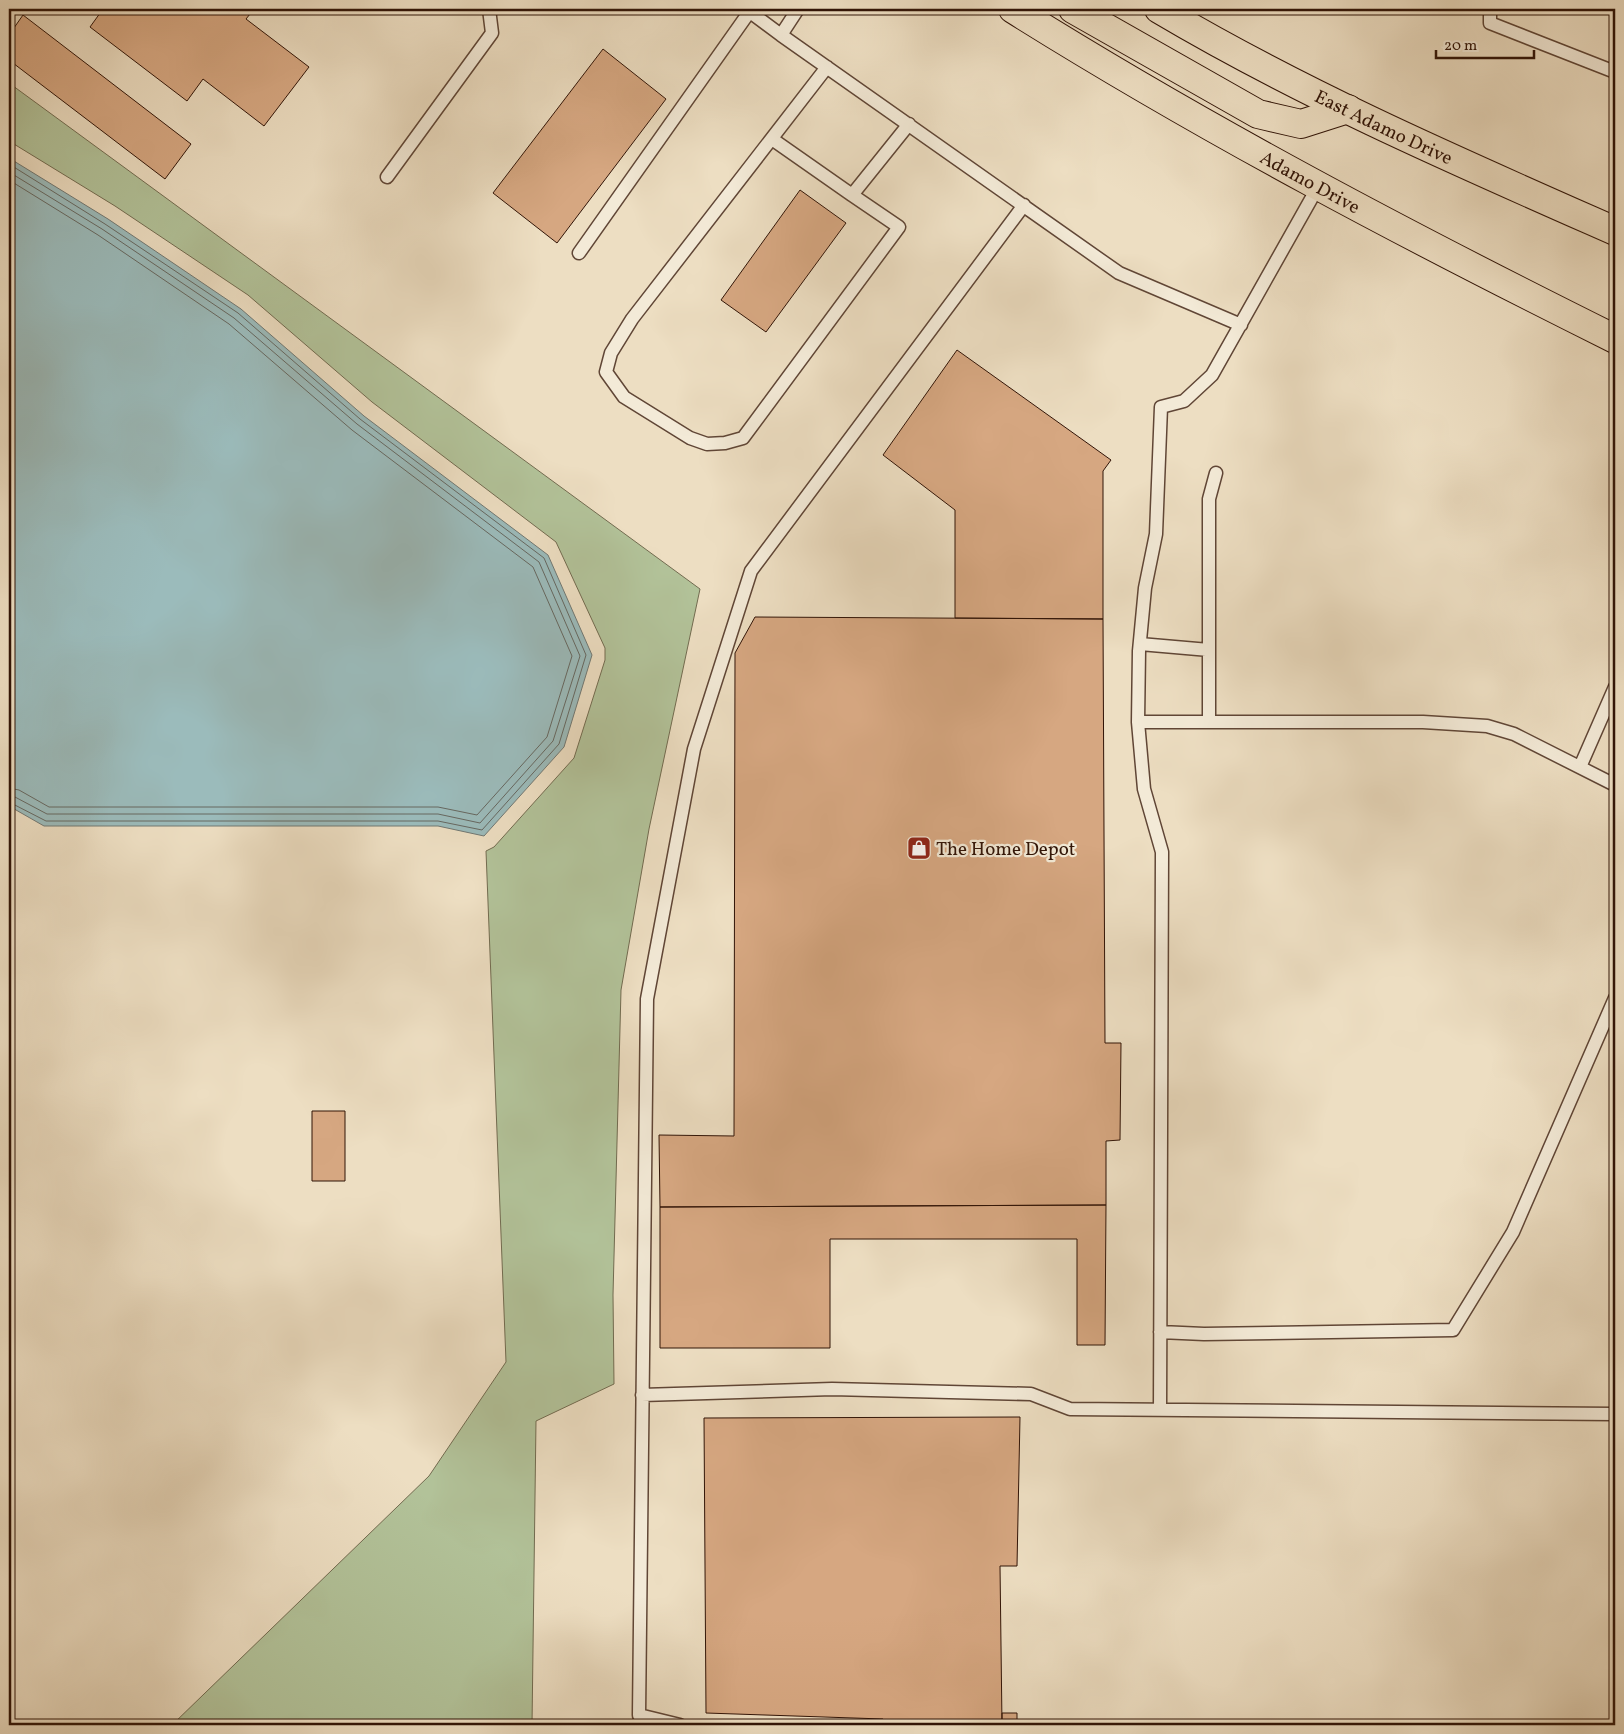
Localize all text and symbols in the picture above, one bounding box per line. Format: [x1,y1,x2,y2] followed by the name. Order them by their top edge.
[1436,28,1534,60] scale bar
[1444,36,1477,57] text: 20 m
[1310,84,1456,172] street label: East Adamo Drive
[1255,146,1364,221] street label: Adamo Drive
[906,835,932,861] shop icon: The Home Depot
[936,837,1076,863] place label: The Home Depot

